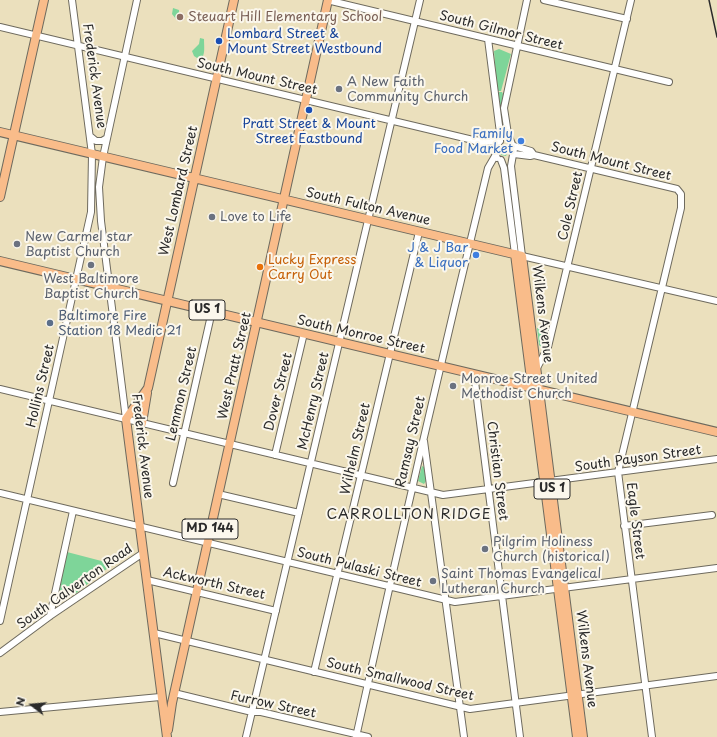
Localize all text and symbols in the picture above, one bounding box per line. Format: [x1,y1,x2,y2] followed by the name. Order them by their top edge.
[438,8,564,54] street label: South Gilmor Street
[188,9,382,25] place label: Steuart Hill Elementary School
[175,12,185,22] marker: Steuart Hill Elementary School
[79,23,109,129] street label: Frederick Avenue
[227,26,382,57] place label: Lombard Street & Mount Street Westbound
[214,36,224,46] marker: Lombard Street & Mount Street Westbound
[195,56,319,98] street label: South Mount Street
[347,74,468,105] place label: A New Faith Community Church
[334,84,344,94] marker: A New Faith Community Church
[304,105,314,115] marker: Pratt Street & Mount Street Eastbound
[242,116,376,147] place label: Pratt Street & Mount Street Eastbound
[156,125,202,257] street label: West Lombard Street
[434,126,513,157] place label: Family Food Market
[516,136,526,146] marker: Family Food Market
[549,140,673,184] street label: South Mount Street
[555,170,587,242] street label: Cole Street
[304,185,432,229] street label: South Fulton Avenue
[220,209,291,225] place label: Love to Life
[207,212,217,222] marker: Love to Life
[25,229,132,260] place label: New Carmel star Baptist Church
[12,239,22,249] marker: New Carmel star Baptist Church
[407,240,468,271] place label: J & J Bar & Liquor
[471,250,481,260] marker: J & J Bar & Liquor
[268,252,356,283] place label: Lucky Express Carry Out
[86,260,96,270] marker: West Baltimore Baptist Church
[255,262,265,272] marker: Lucky Express Carry Out
[528,264,556,364] street label: Wilkens Avenue
[43,271,139,302] place label: West Baltimore Baptist Church
[189,300,225,320] road number: US 1
[58,308,181,339] place label: Baltimore Fire Station 18 Medic 21
[215,311,255,421] street label: West Pratt Street
[296,313,426,357] street label: South Monroe Street
[45,318,55,328] marker: Baltimore Fire Station 18 Medic 21
[24,343,58,429] street label: Hollins Street
[164,345,200,443] street label: Lemmon Street
[262,351,296,433] street label: Dover Street
[295,351,333,451] street label: McHenry Street
[461,371,598,402] place label: Monroe Street United Methodist Church
[448,381,458,391] marker: Monroe Street United Methodist Church
[128,393,156,499] street label: Frederick Avenue
[393,395,429,489] street label: Ramsay Street
[338,401,374,497] street label: Wilhelm Street
[483,420,511,522] street label: Christian Street
[574,442,702,476] street label: South Payson Street
[534,479,570,499] road number: US 1
[623,482,647,560] street label: Eagle Street
[328,507,490,523] district label: CARROLLTON RIDGE
[182,519,238,539] road number: MD 144
[493,534,610,565] place label: Pilgrim Holiness Church (historical)
[14,541,136,633] street label: South Calverton Road
[480,544,490,554] marker: Pilgrim Holiness Church (historical)
[295,545,423,591] street label: South Pulaski Street
[162,565,266,603] street label: Ackworth Street
[441,566,601,597] place label: Saint Thomas Evangelical Lutheran Church
[428,576,438,586] marker: Saint Thomas Evangelical Lutheran Church
[572,609,600,709] street label: Wilkens Avenue
[325,655,475,705] street label: South Smallwood Street
[12,685,52,725] north arrow
[229,688,317,722] street label: Furrow Street
[11,695,29,708] text: N

